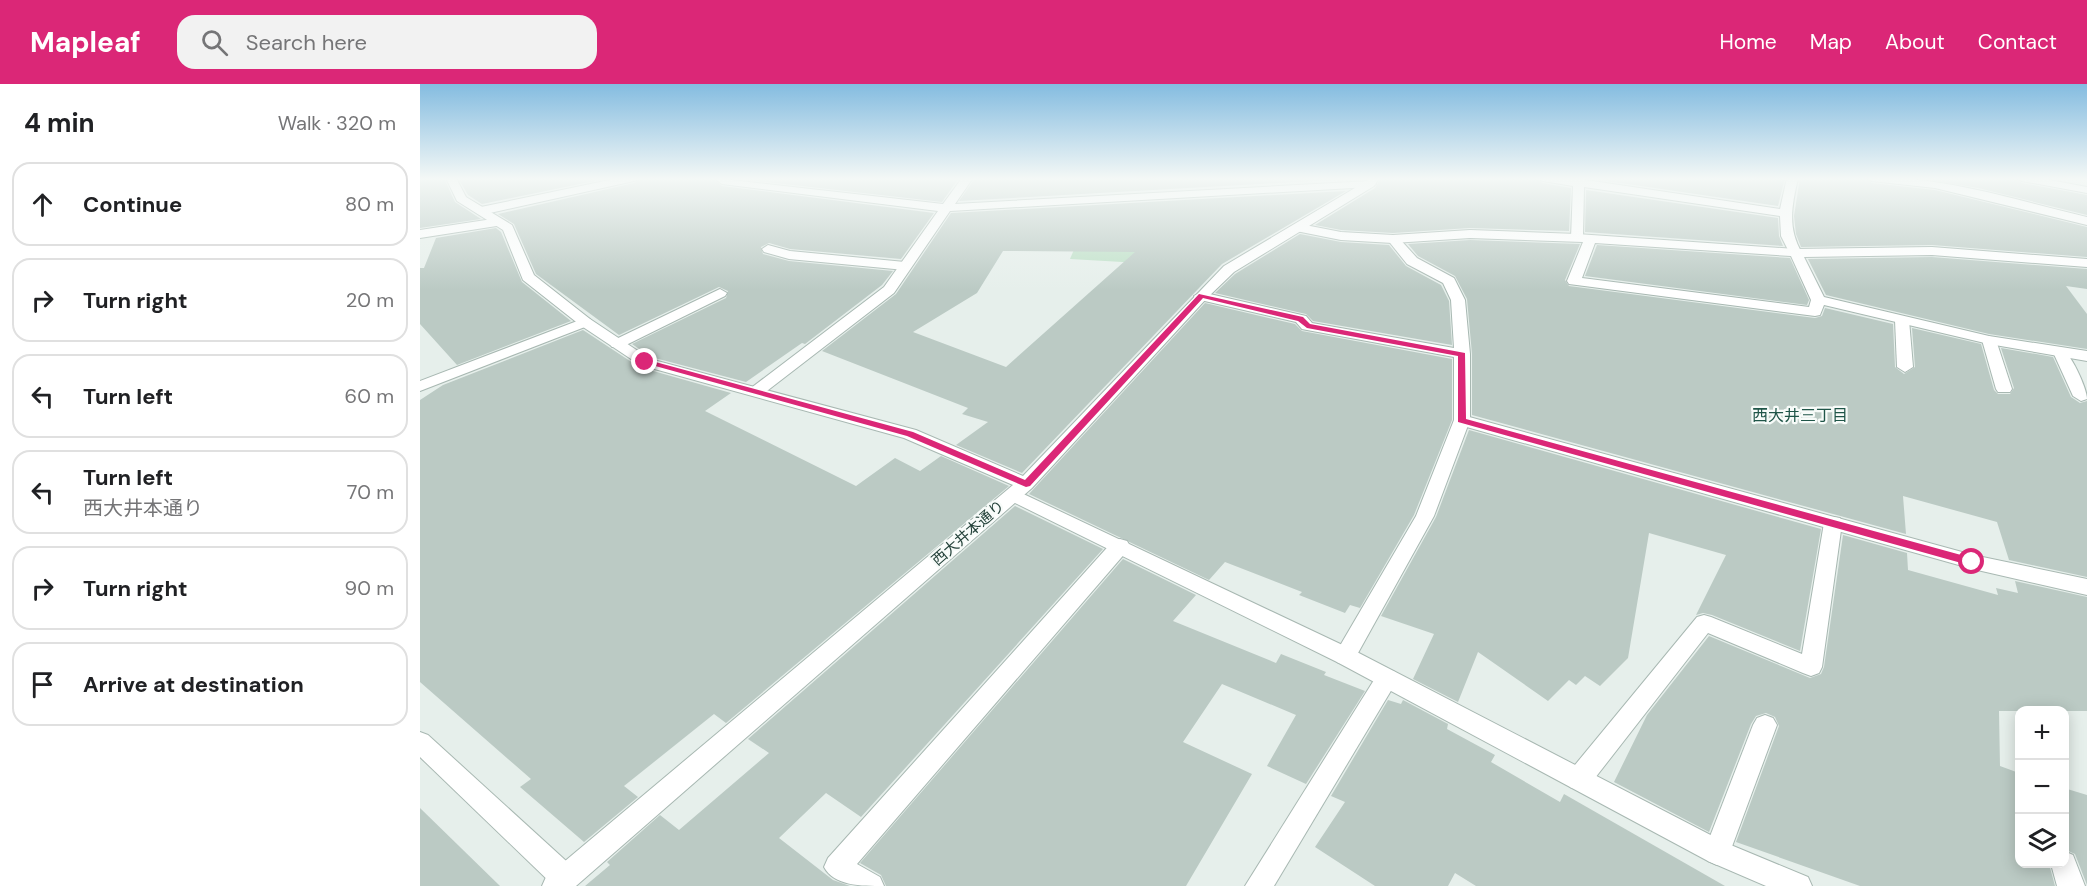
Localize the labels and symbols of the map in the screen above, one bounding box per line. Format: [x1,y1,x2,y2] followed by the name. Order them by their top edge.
[631,348,657,374] route end
[1752,405,1848,426] district label: 西大井三丁目
[927,496,1009,570] street label: 西大井本通り
[1958,548,1984,574] route start

